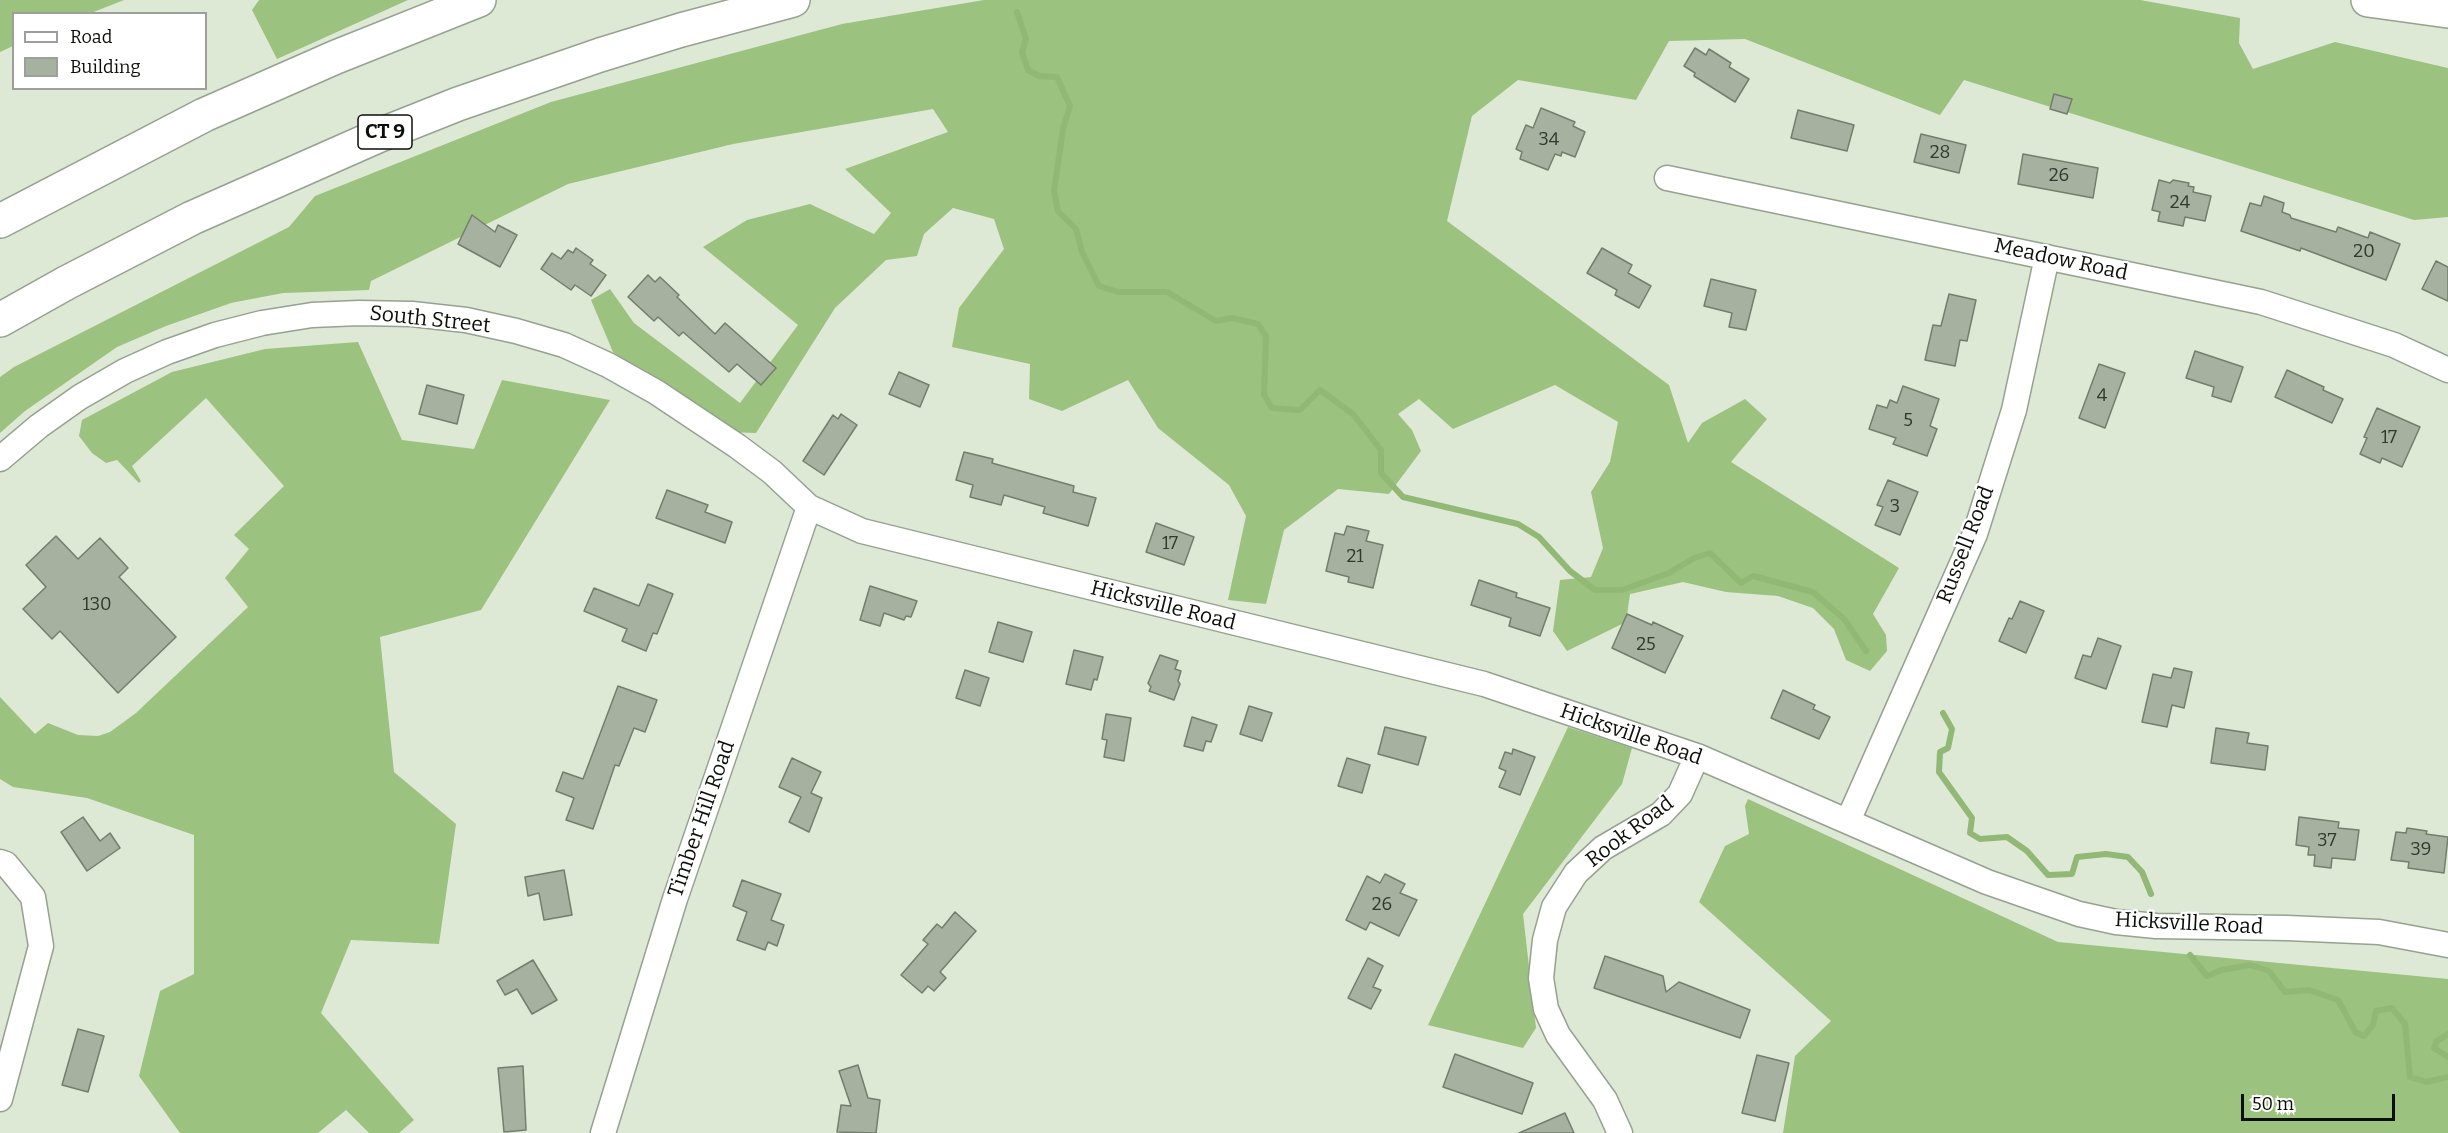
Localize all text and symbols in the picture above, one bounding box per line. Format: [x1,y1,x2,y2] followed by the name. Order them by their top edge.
[12,12,207,90] legend
[70,26,112,48] text: Road
[70,56,141,78] text: Building
[358,115,412,149] road number: CT 9
[1539,129,1559,151] house number: 34
[1930,142,1950,164] house number: 28
[2049,165,2069,187] house number: 26
[2170,192,2190,214] house number: 24
[1992,234,2130,286] street label: Meadow Road
[2353,241,2375,263] house number: 20
[368,301,492,339] street label: South Street
[2097,385,2107,407] house number: 4
[1903,410,1913,432] house number: 5
[2381,427,2397,449] house number: 17
[1932,483,2000,607] street label: Russell Road
[1890,496,1900,518] house number: 3
[1162,533,1178,555] house number: 17
[1346,546,1364,568] house number: 21
[1088,576,1238,636] street label: Hicksville Road
[82,594,112,616] house number: 130
[1636,634,1656,656] house number: 25
[1557,699,1705,771] street label: Hicksville Road
[663,737,741,901] street label: Timber Hill Road
[1581,791,1679,873] street label: Rook Road
[2317,830,2337,852] house number: 37
[2411,839,2431,861] house number: 39
[1372,894,1392,916] house number: 26
[2114,908,2264,940] street label: Hicksville Road
[2244,1082,2398,1120] scale bar
[2252,1093,2294,1115] text: 50 m

